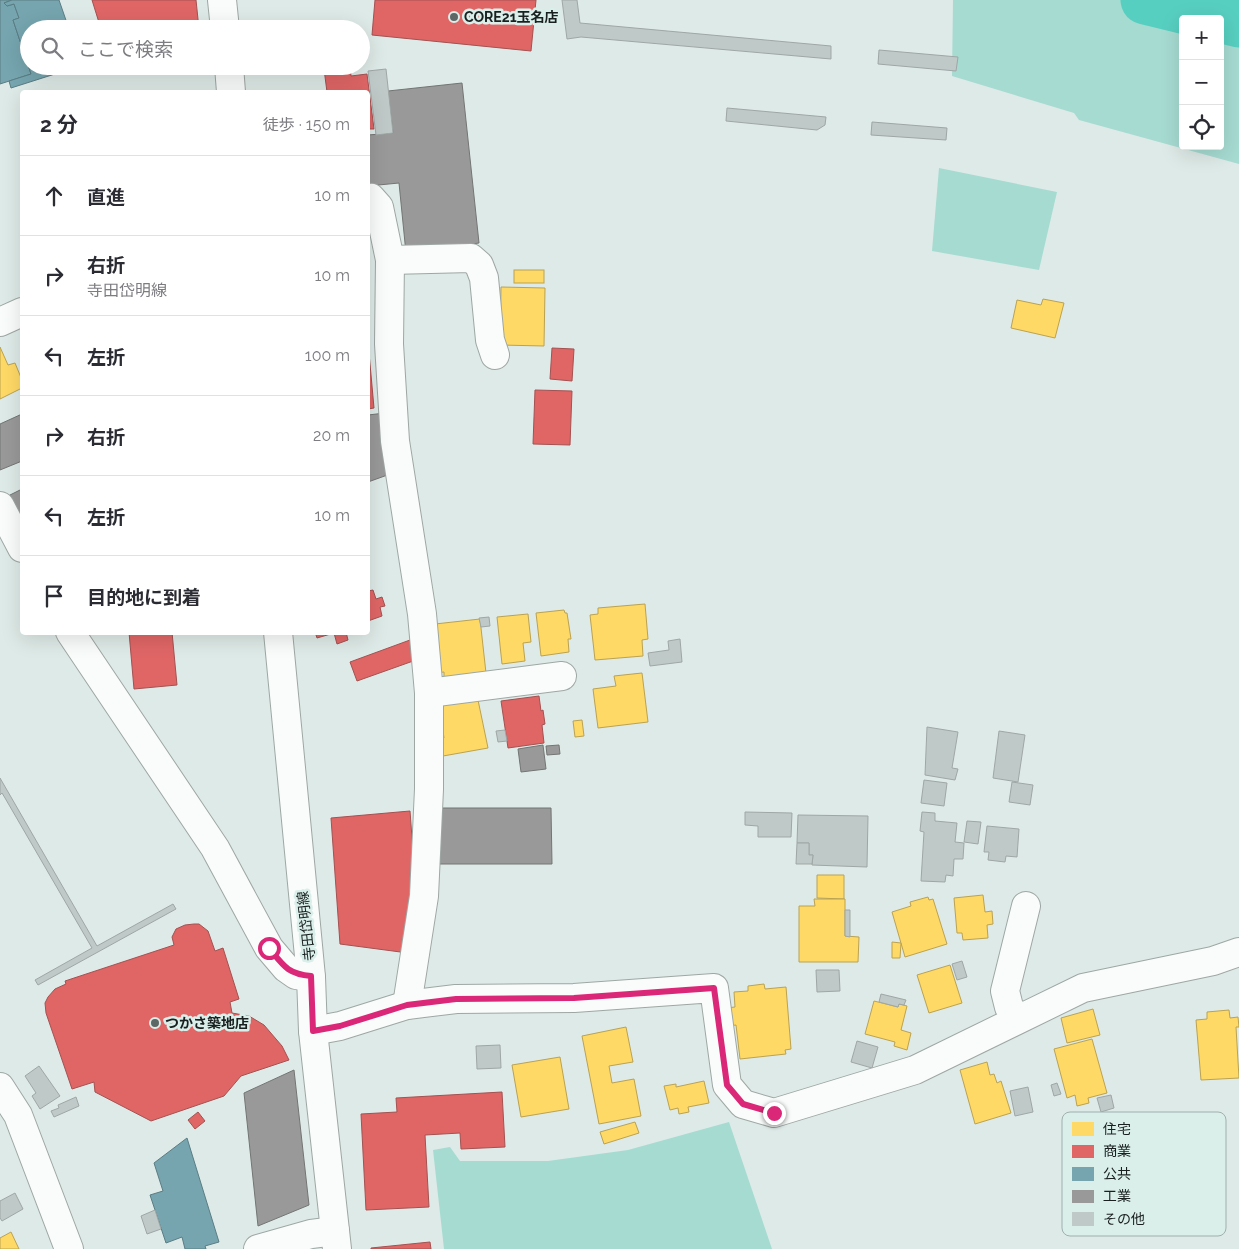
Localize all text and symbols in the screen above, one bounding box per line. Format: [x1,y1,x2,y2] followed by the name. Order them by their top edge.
[464,9,559,25] place label: CORE21玉名店
[448,11,460,23] marker: CORE21玉名店
[1179,15,1224,150] map controls
[1179,15,1224,60] button: +
[20,20,370,75] search box
[38,34,66,62] icon: search
[78,38,173,60] text: ここで検索
[1179,60,1224,105] button: −
[1179,105,1224,150] button: locate
[40,112,78,137] text: 2 分
[263,115,350,134] text: 徒歩 · 150 m
[40,182,68,210] icon: ahead
[87,186,125,208] text: 直進
[315,186,350,205] text: 10 m
[87,254,125,276] text: 右折
[40,262,68,290] icon: right
[315,266,350,285] text: 10 m
[87,281,167,300] text: 寺田岱明線
[40,342,68,370] icon: left
[87,346,125,368] text: 左折
[305,346,350,365] text: 100 m
[40,422,68,450] icon: right
[87,426,125,448] text: 右折
[313,426,350,445] text: 20 m
[40,502,68,530] icon: left
[87,506,125,528] text: 左折
[315,506,350,525] text: 10 m
[40,582,68,610] icon: arrive
[87,586,201,608] text: 目的地に到着
[294,890,318,962] street label: 寺田岱明線
[258,937,281,960] route start
[165,1015,249,1031] place label: つかさ築地店
[149,1017,161,1029] marker: つかさ築地店
[763,1102,786,1125] route end
[1062,1112,1226,1236] legend
[1103,1121,1131,1137] text: 住宅
[1103,1143,1131,1159] text: 商業
[1103,1166,1131,1182] text: 公共
[1103,1188,1131,1204] text: 工業
[1103,1211,1145,1227] text: その他

